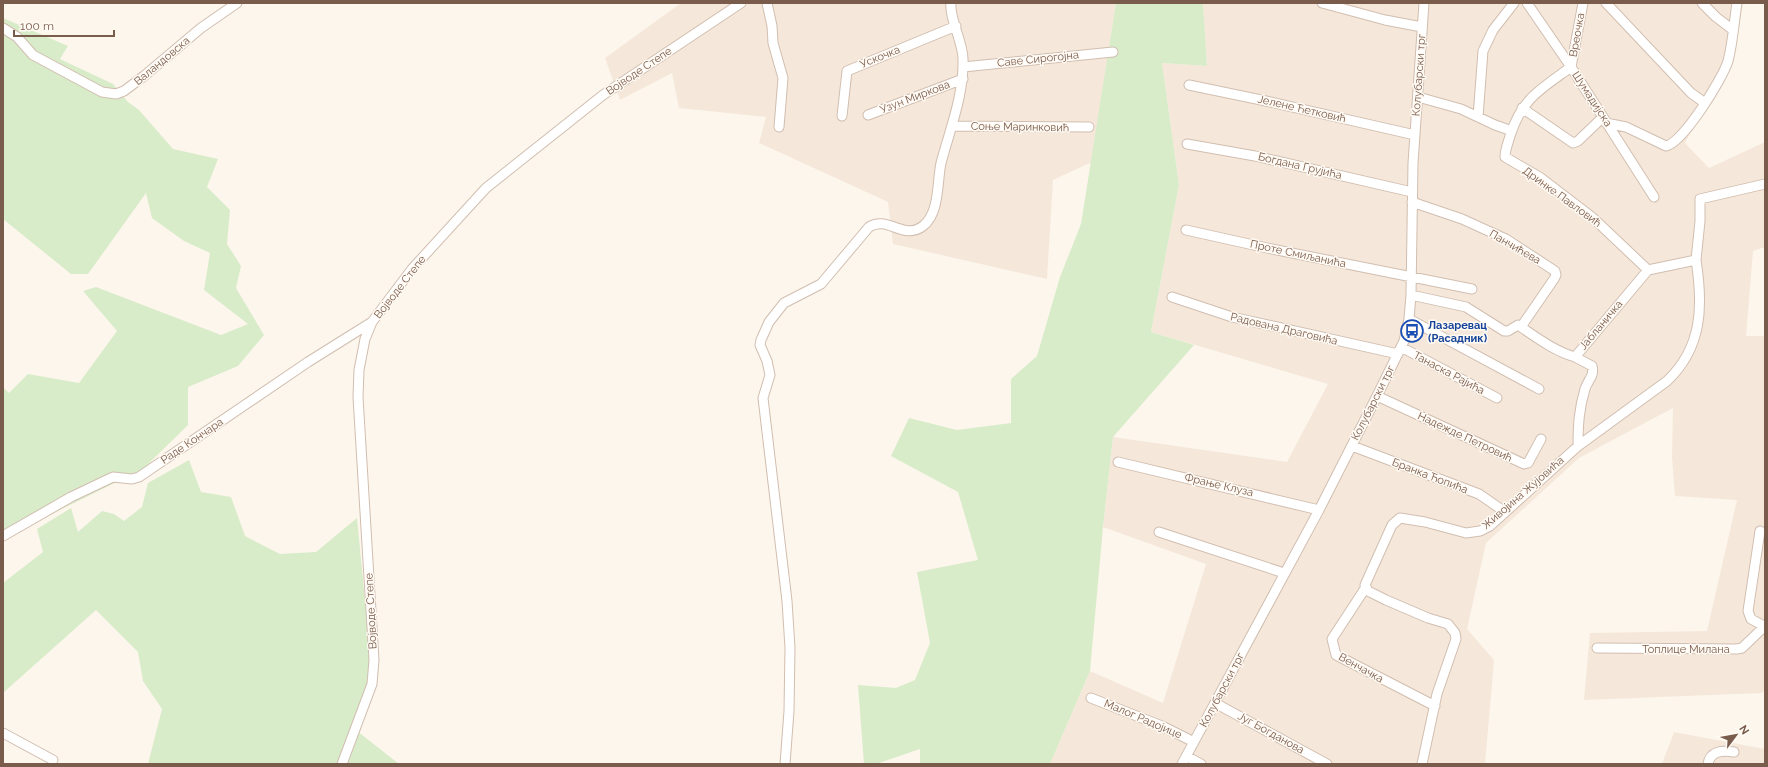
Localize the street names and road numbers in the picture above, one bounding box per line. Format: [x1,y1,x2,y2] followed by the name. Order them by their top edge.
[1567,12,1587,58] street label: Вреочка
[1410,33,1428,117] street label: Колубарски трг
[132,34,192,88] street label: Валандовска
[858,43,902,71] street label: Ускочка
[604,44,675,98] street label: Војводе Степе
[997,48,1079,70] street label: Саве Сирогојна
[1569,69,1615,129] street label: Шумадијска
[878,78,952,116] street label: Узун Миркова
[1257,93,1347,125] street label: Јелене Ћетковић
[971,120,1069,134] street label: Соње Маринковић
[1257,150,1343,182] street label: Богдана Грујића
[1520,164,1604,230] street label: Дринке Павловић
[1487,227,1543,267] street label: Панчићева
[1249,237,1347,271] street label: Проте Смиљанића
[371,252,429,321] street label: Војводе Степе
[1577,298,1625,352] street label: Јабланичка
[1229,310,1339,348] street label: Радована Драговића
[1411,349,1487,397] street label: Танаска Рајића
[1348,363,1398,443] street label: Колубарски трг
[1416,409,1514,465] street label: Надежде Петровић
[158,415,226,467] street label: Раде Кончара
[1479,454,1567,532] street label: Живојина Жујовића
[1390,456,1470,496] street label: Бранка Ћопића
[1183,471,1255,499] street label: Фрање Клуза
[362,572,379,649] street label: Војводе Степе
[1642,643,1730,656] street label: Топлице Милана
[1197,650,1247,729] street label: Колубарски трг
[1336,650,1386,686] street label: Венчачка
[1102,697,1184,741] street label: Малог Радојице
[1236,709,1306,757] street label: Југ Богданова

